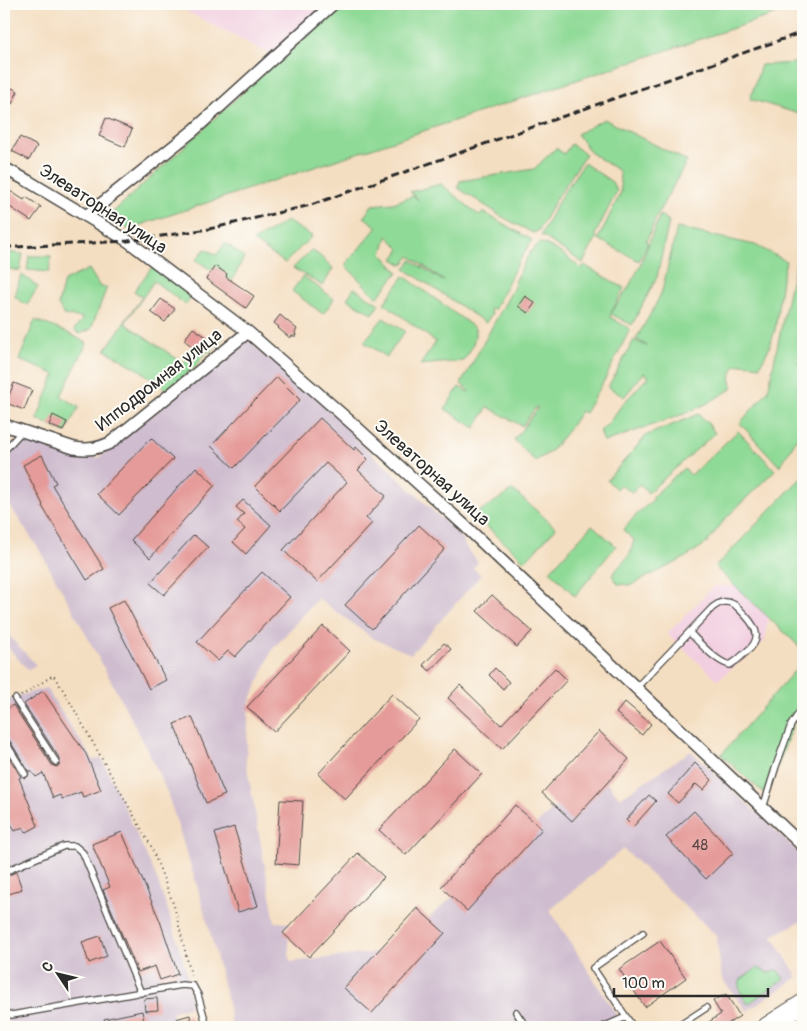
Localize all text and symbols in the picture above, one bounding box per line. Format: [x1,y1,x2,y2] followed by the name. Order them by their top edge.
[35,159,171,259] street label: Элеваторная улица
[91,323,227,437] street label: Ипподромная улица
[369,415,495,531] street label: Элеваторная улица
[692,836,709,855] house number: 48
[32,948,82,998] north arrow
[38,958,57,975] text: С
[614,966,768,998] scale bar
[622,974,665,993] text: 100 m

